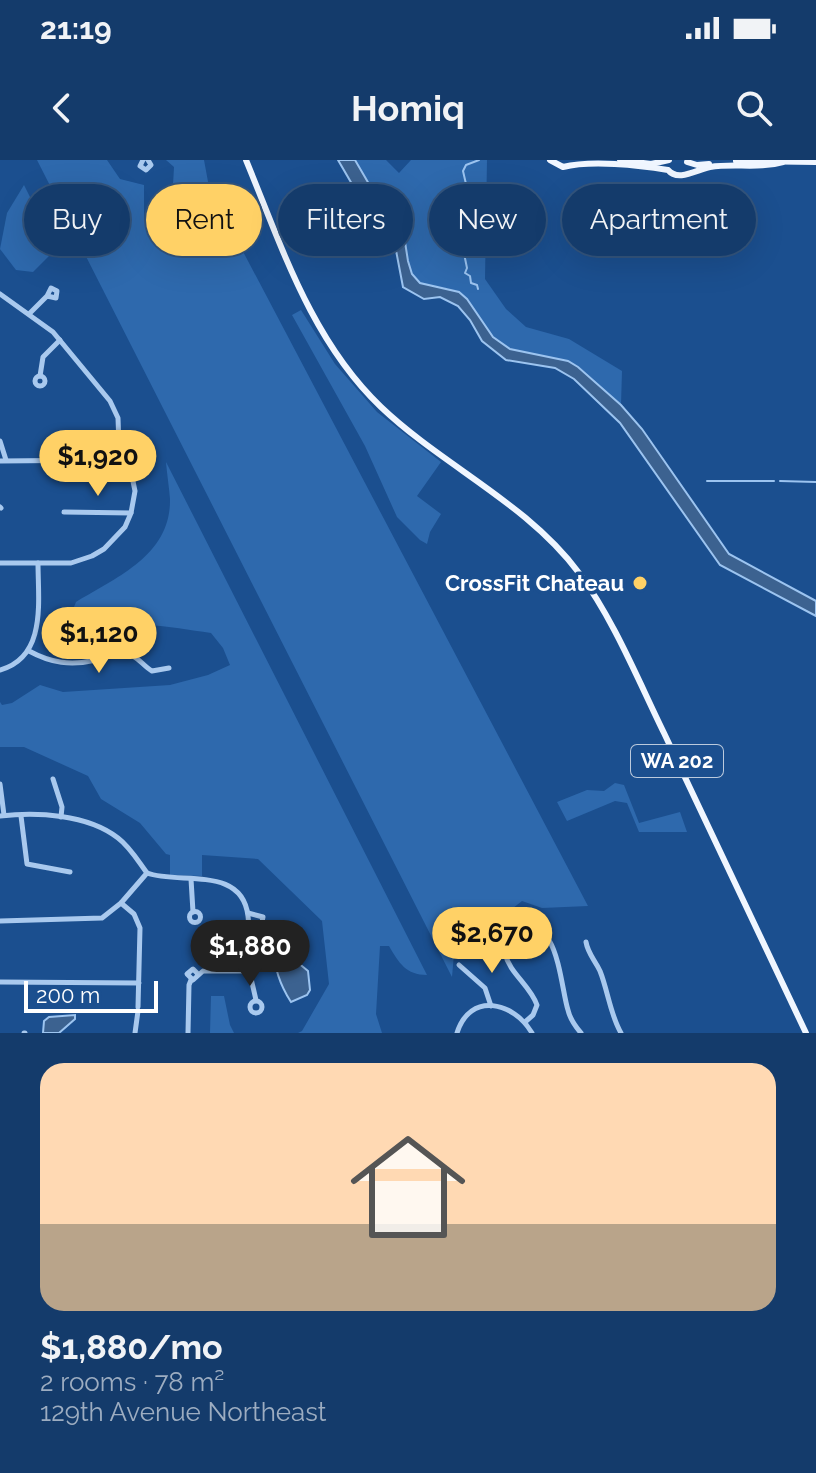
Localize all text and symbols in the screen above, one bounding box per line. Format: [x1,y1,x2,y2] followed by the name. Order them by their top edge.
[40,11,112,46] text: 21:19
[40,86,84,130] icon: back
[732,86,776,130] icon: search
[351,87,465,129] text: Homiq
[24,184,130,256] chip: Buy
[146,184,262,256] chip: Rent
[278,184,413,256] chip: Filters
[429,184,546,256] chip: New
[562,184,756,256] chip: Apartment
[33,430,163,498] pin: $1,920
[57,441,139,471] text: $1,920
[445,570,624,596] place label: CrossFit Chateau
[631,574,649,592] marker: CrossFit Chateau
[34,607,164,675] pin: $1,120
[60,618,138,648] text: $1,120
[631,745,723,777] road number: WA 202
[427,907,557,975] pin: $2,670
[450,918,534,948] text: $2,670
[185,920,315,988] pin: $1,880
[209,931,291,961] text: $1,880
[24,977,158,1013] scale bar
[36,982,100,1008] text: 200 m
[336,1115,480,1259] icon: home
[40,1327,223,1367] text: $1,880/mo
[40,1367,224,1397] text: 2 rooms · 78 m²
[40,1397,326,1427] text: 129th Avenue Northeast

